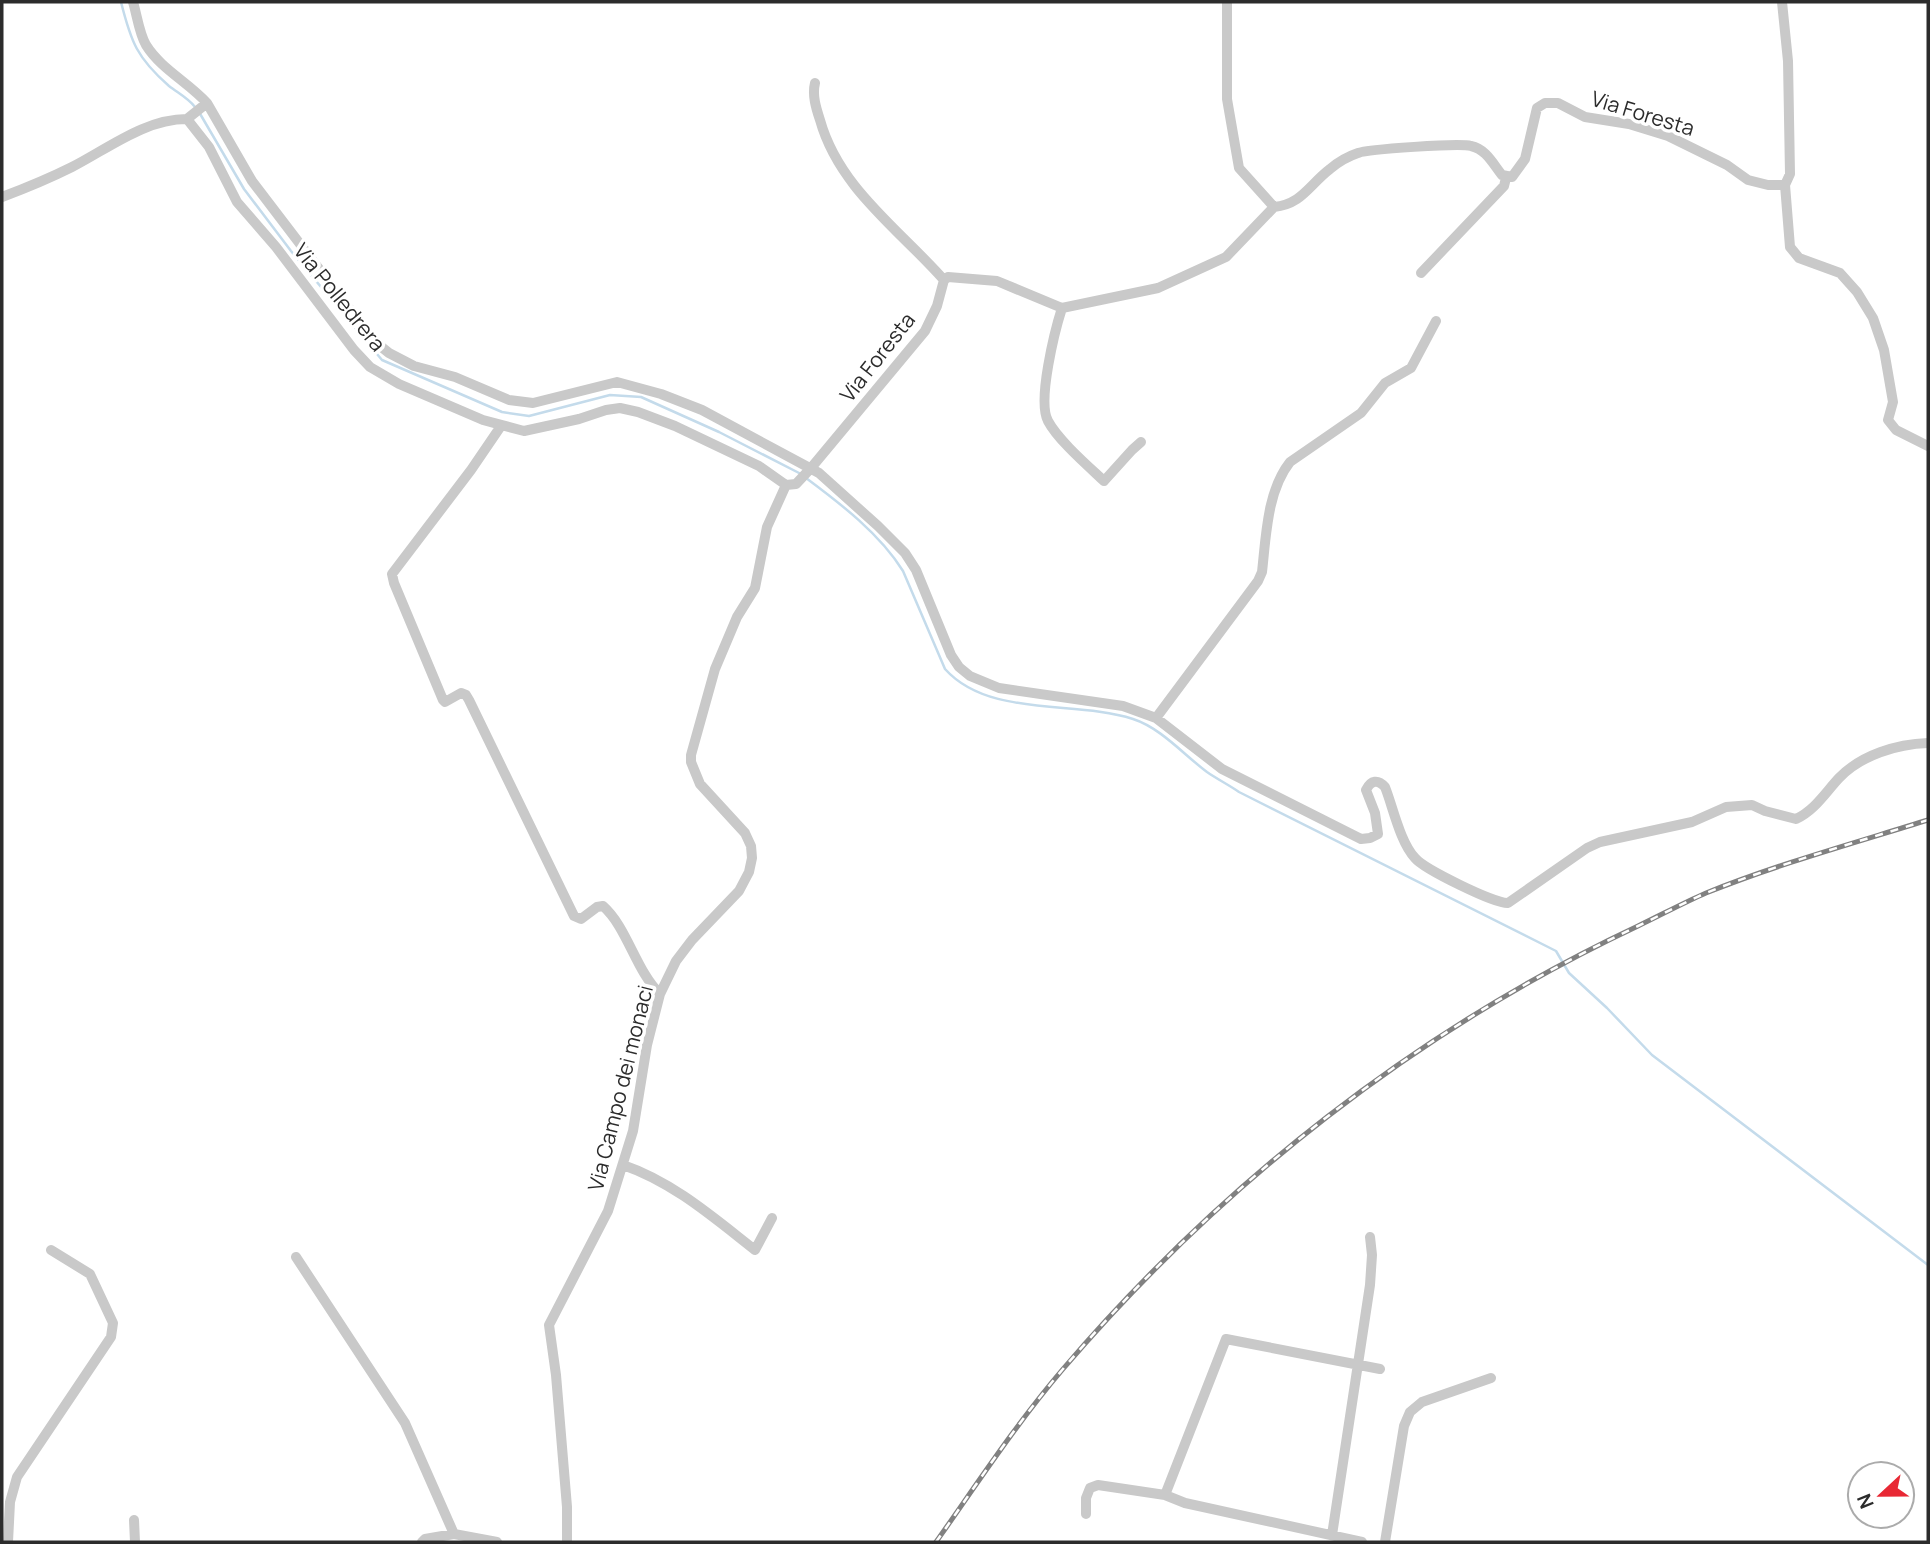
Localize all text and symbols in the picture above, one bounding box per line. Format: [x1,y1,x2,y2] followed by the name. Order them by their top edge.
[1588,84,1698,142] street label: Via Foresta
[288,237,392,357] street label: Via Polledrera
[833,306,921,408] street label: Via Foresta
[581,982,659,1194] street label: Via Campo dei monaci
[1846,1460,1916,1530] north arrow
[1851,1490,1880,1513] text: N

